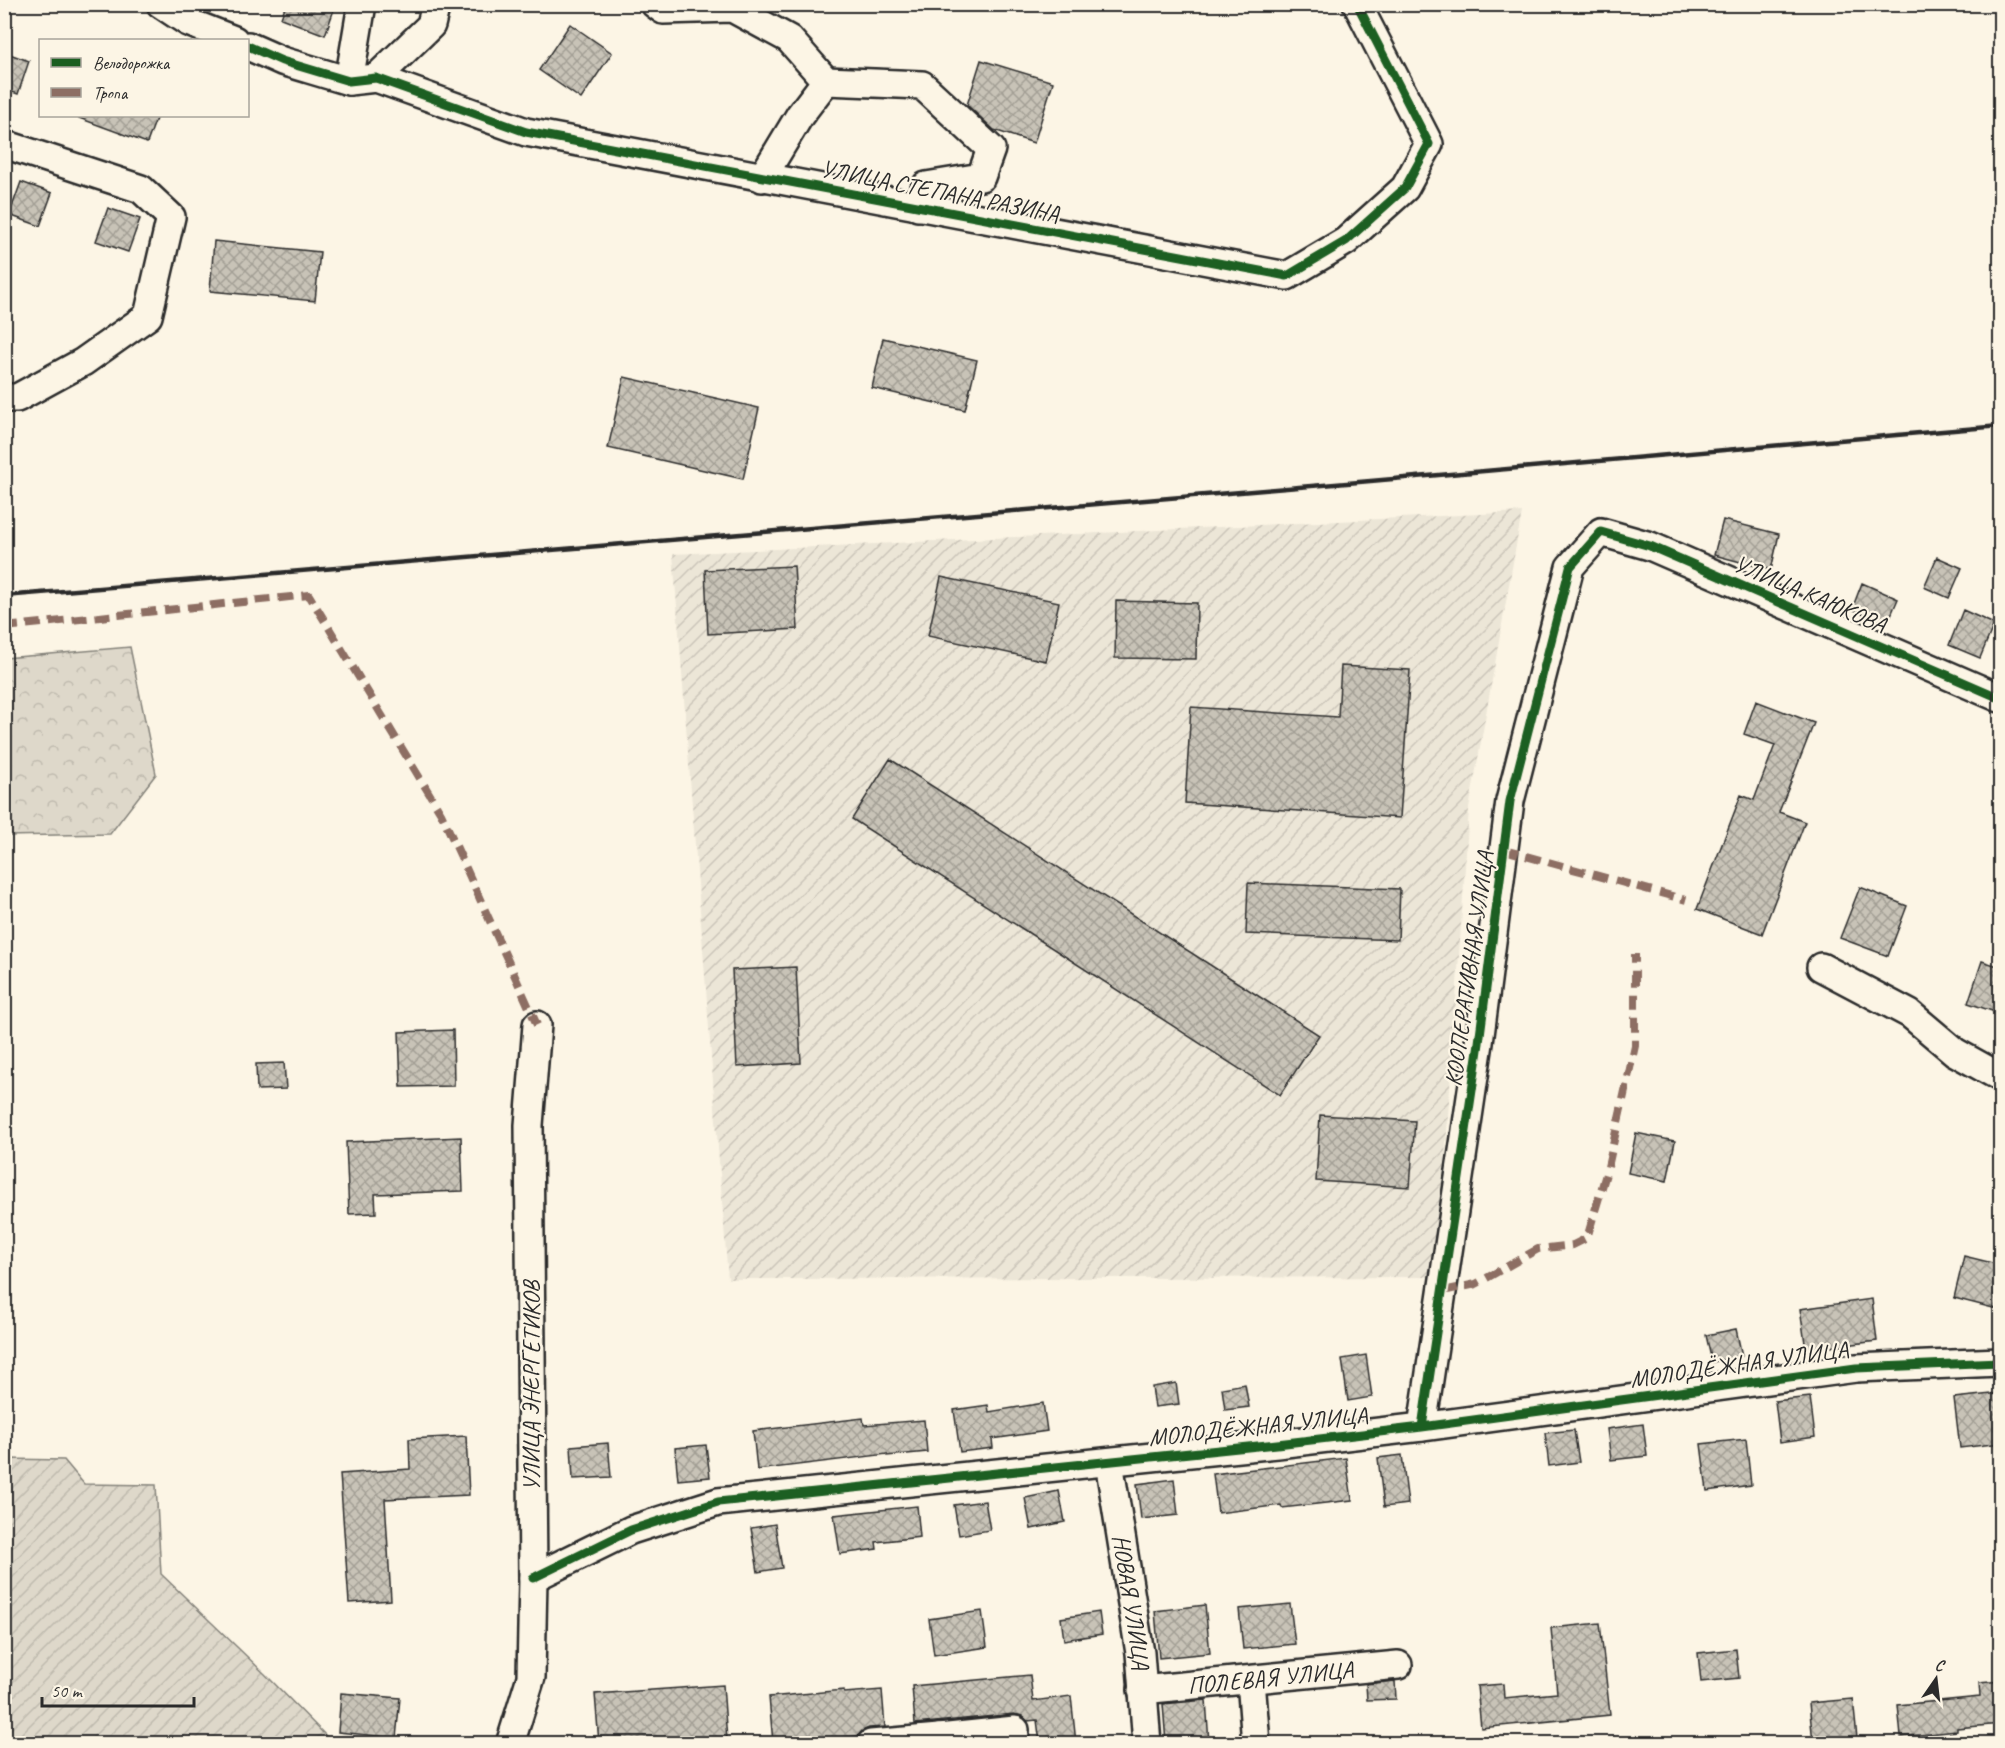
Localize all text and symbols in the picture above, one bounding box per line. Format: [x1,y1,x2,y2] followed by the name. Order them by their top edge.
[39,39,249,117] legend
[93,52,171,74] text: Велодорожка
[93,82,129,104] text: Тропа
[818,153,1063,229] street label: УЛИЦА СТЕПАНА РАЗИНА
[1729,548,1892,640] street label: УЛИЦА КАЮКОВА
[1438,849,1500,1088] street label: КООПЕРАТИВНАЯ УЛИЦА
[516,1279,546,1491] street label: УЛИЦА ЭНЕРГЕТИКОВ
[1628,1334,1851,1394] street label: МОЛОДЁЖНАЯ УЛИЦА
[1147,1399,1370,1452] street label: МОЛОДЁЖНАЯ УЛИЦА
[1106,1532,1156,1672] street label: НОВАЯ УЛИЦА
[1906,1649,1966,1709] north arrow
[1186,1654,1355,1700] street label: ПОЛЕВАЯ УЛИЦА
[1933,1655,1948,1677] text: С
[42,1670,194,1708] scale bar
[51,1680,84,1702] text: 50 m

